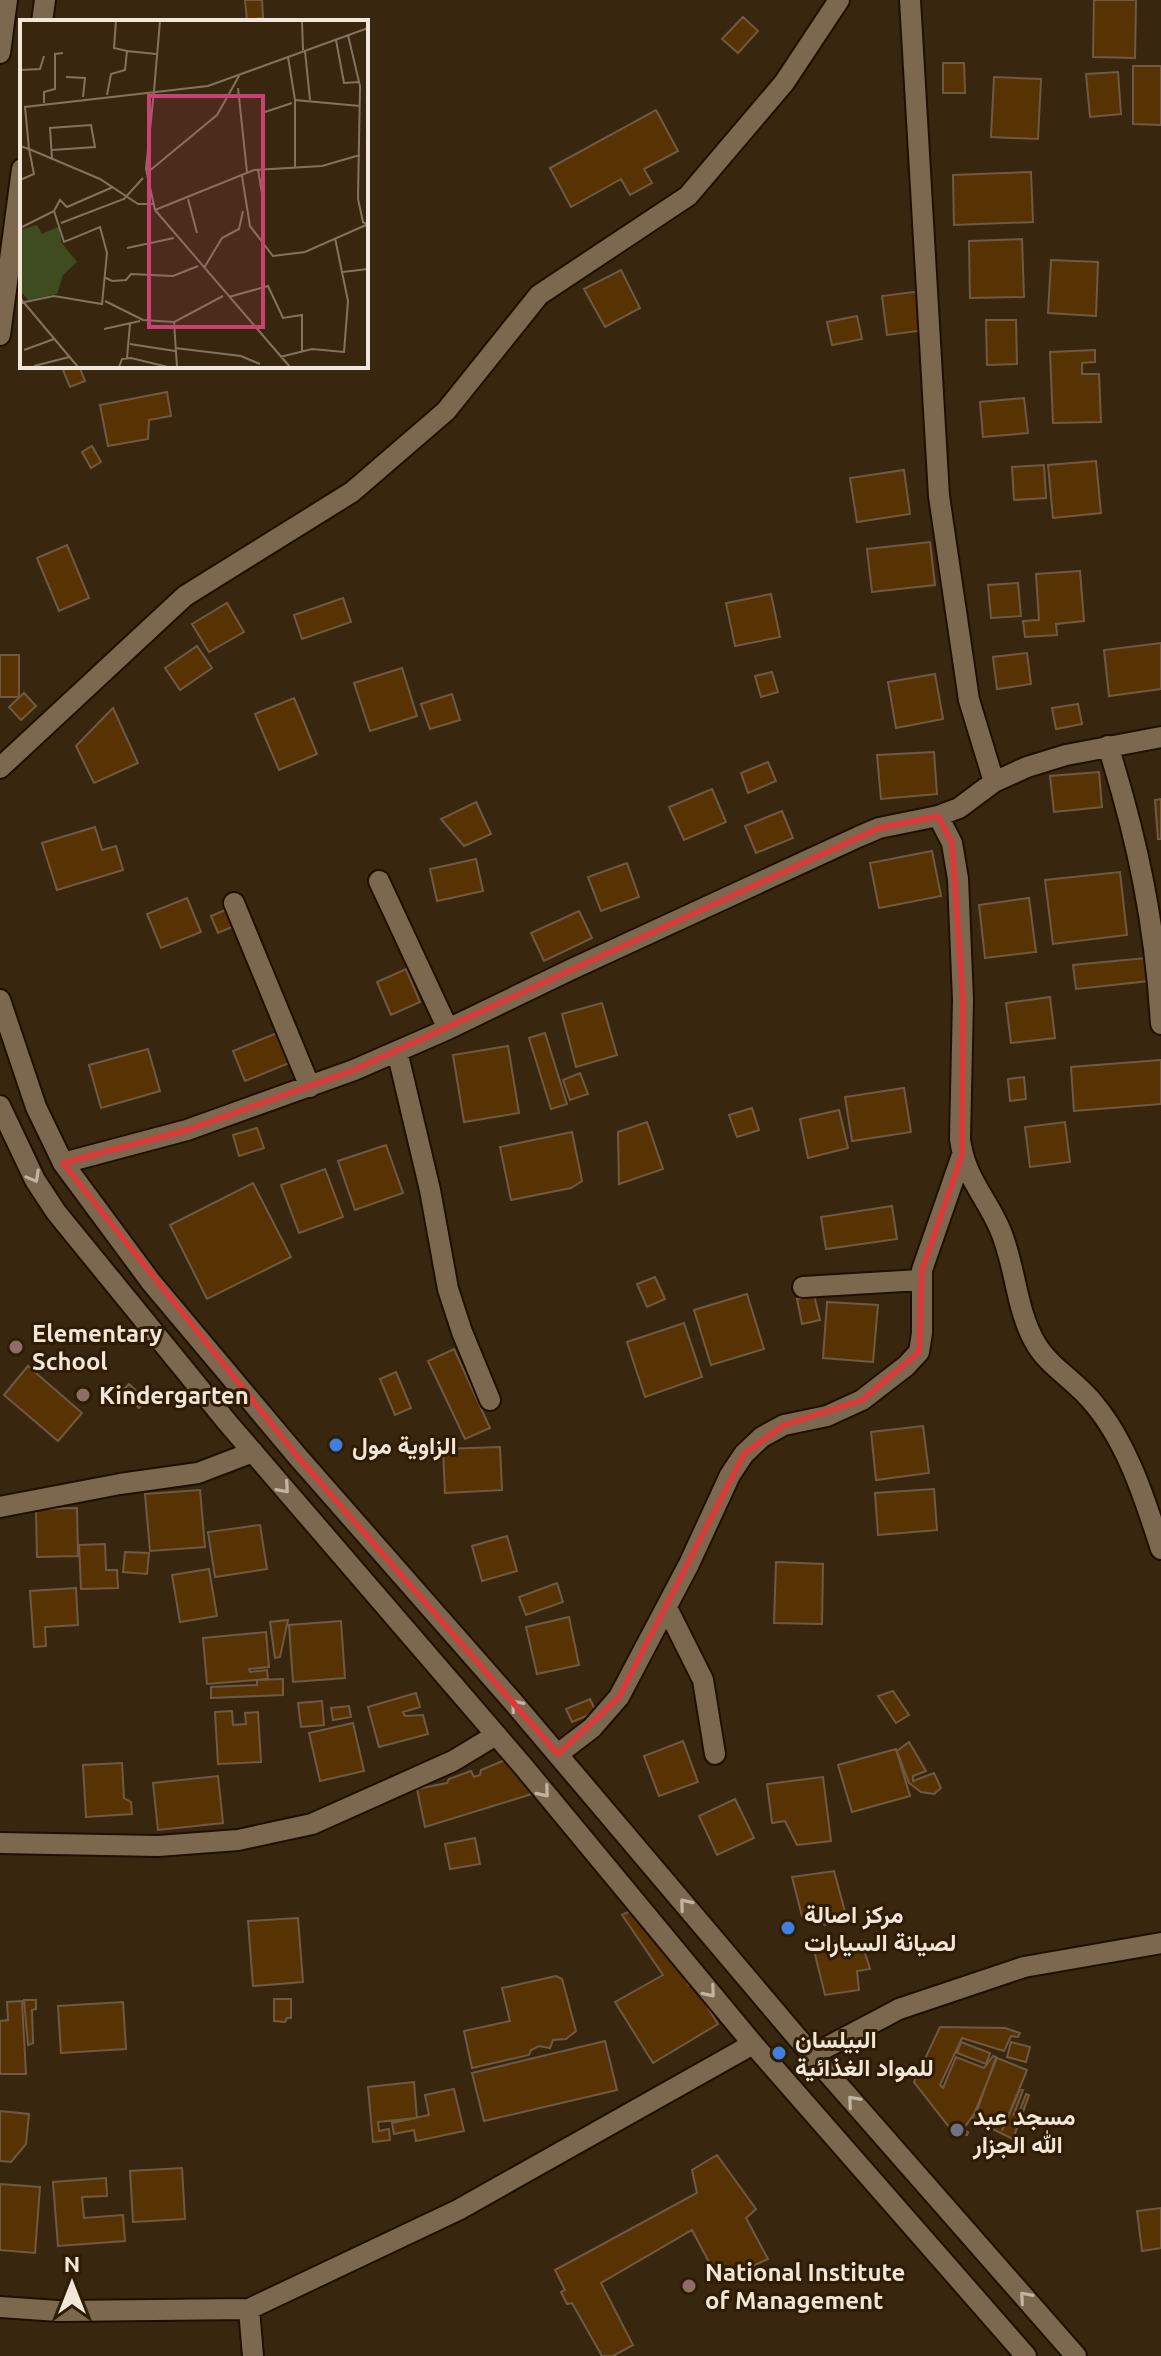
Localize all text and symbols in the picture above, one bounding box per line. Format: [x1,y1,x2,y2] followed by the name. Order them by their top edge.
[20,20,368,368] inset map
[24,1168,39,1183] one-way arrow
[32,1320,162,1375] place label: Elementary School
[7,1338,25,1356] marker: Elementary School
[99,1382,249,1409] place label: Kindergarten
[74,1386,92,1404] marker: Kindergarten
[352,1432,457,1461] place label: الزاوية مول
[327,1436,345,1454] marker: الزاوية مول
[274,1479,289,1493] one-way arrow
[512,1700,526,1715] one-way arrow
[534,1783,549,1797] one-way arrow
[680,1898,695,1913] one-way arrow
[804,1901,956,1958] place label: مركز اصالة لصيانة السيارات
[779,1919,797,1937] marker: مركز اصالة لصيانة السيارات
[700,1983,715,1997] one-way arrow
[795,2026,934,2083] place label: البيلسان للمواد الغذائية
[770,2044,788,2062] marker: البيلسان للمواد الغذائية
[849,2096,863,2111] one-way arrow
[972,2103,1075,2160] place label: مسجد عبد الله الجزار
[948,2121,966,2139] marker: مسجد عبد الله الجزار
[32,2244,112,2324] north arrow
[64,2251,80,2276] text: N
[705,2259,905,2314] place label: National Institute of Management
[680,2277,698,2295] marker: National Institute of Management
[1020,2292,1034,2307] one-way arrow

